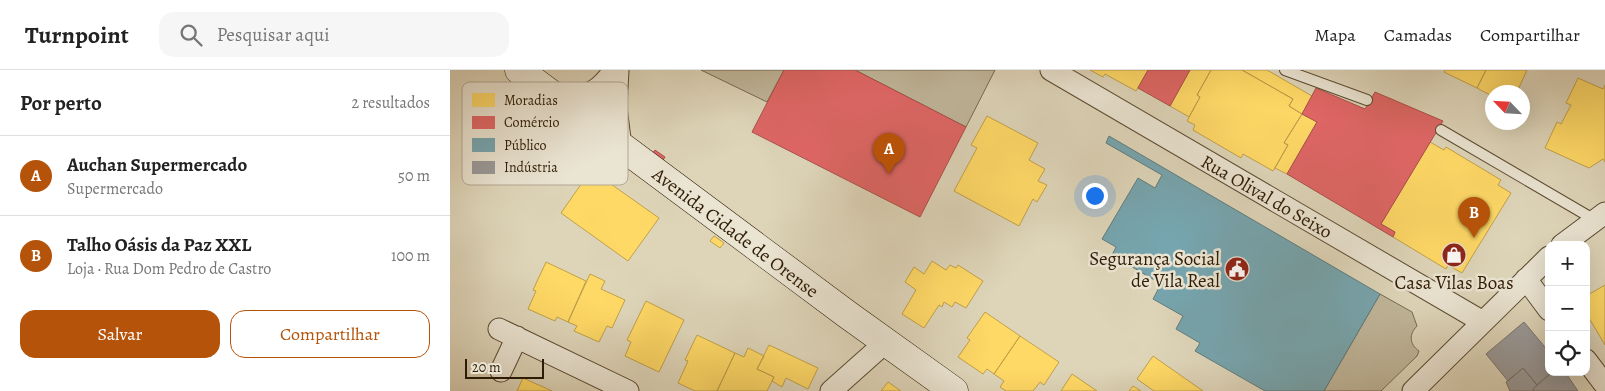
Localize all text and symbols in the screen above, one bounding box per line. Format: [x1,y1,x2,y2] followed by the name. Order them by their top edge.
[159,12,509,57] search box
[25,19,129,51] text: Turnpoint
[177,21,205,49] icon: search
[217,22,330,48] text: Pesquisar aqui
[1314,23,1356,47] text: Mapa
[1384,23,1452,47] text: Camadas
[1480,23,1580,47] text: Compartilhar
[462,82,628,185] legend
[1485,85,1530,130] north arrow
[20,89,102,117] text: Por perto
[504,91,558,110] text: Moradias
[351,92,430,114] text: 2 resultados
[504,113,559,132] text: Comércio
[873,133,905,174] pin: A
[504,136,546,155] text: Público
[1196,149,1337,245] street label: Rua Olival do Seixo
[67,152,247,178] text: Auchan Supermercado
[504,158,558,177] text: Indústria
[646,161,824,304] street label: Avenida Cidade de Orense
[31,165,41,187] text: A
[398,165,430,187] text: 50 m
[67,178,163,200] text: Supermercado
[1082,183,1108,209] your location
[1458,197,1490,238] pin: B
[67,232,251,258] text: Talho Oásis da Paz XXL
[1545,241,1590,376] map controls
[1545,241,1590,286] button: +
[1441,242,1467,268] shop icon: Casa Vilas Boas
[31,245,41,267] text: B
[391,245,430,267] text: 100 m
[1089,246,1220,294] place label: Segurança Social de Vila Real
[1224,256,1250,282] public building icon: Segurança Social de Vila Real
[67,258,271,280] text: Loja · Rua Dom Pedro de Castro
[1394,270,1514,296] place label: Casa Vilas Boas
[1545,286,1590,331] button: −
[20,310,220,358] button: Salvar
[230,310,430,358] button: Compartilhar
[1545,331,1590,376] button: locate
[465,356,544,379] scale bar
[472,358,501,377] text: 20 m

